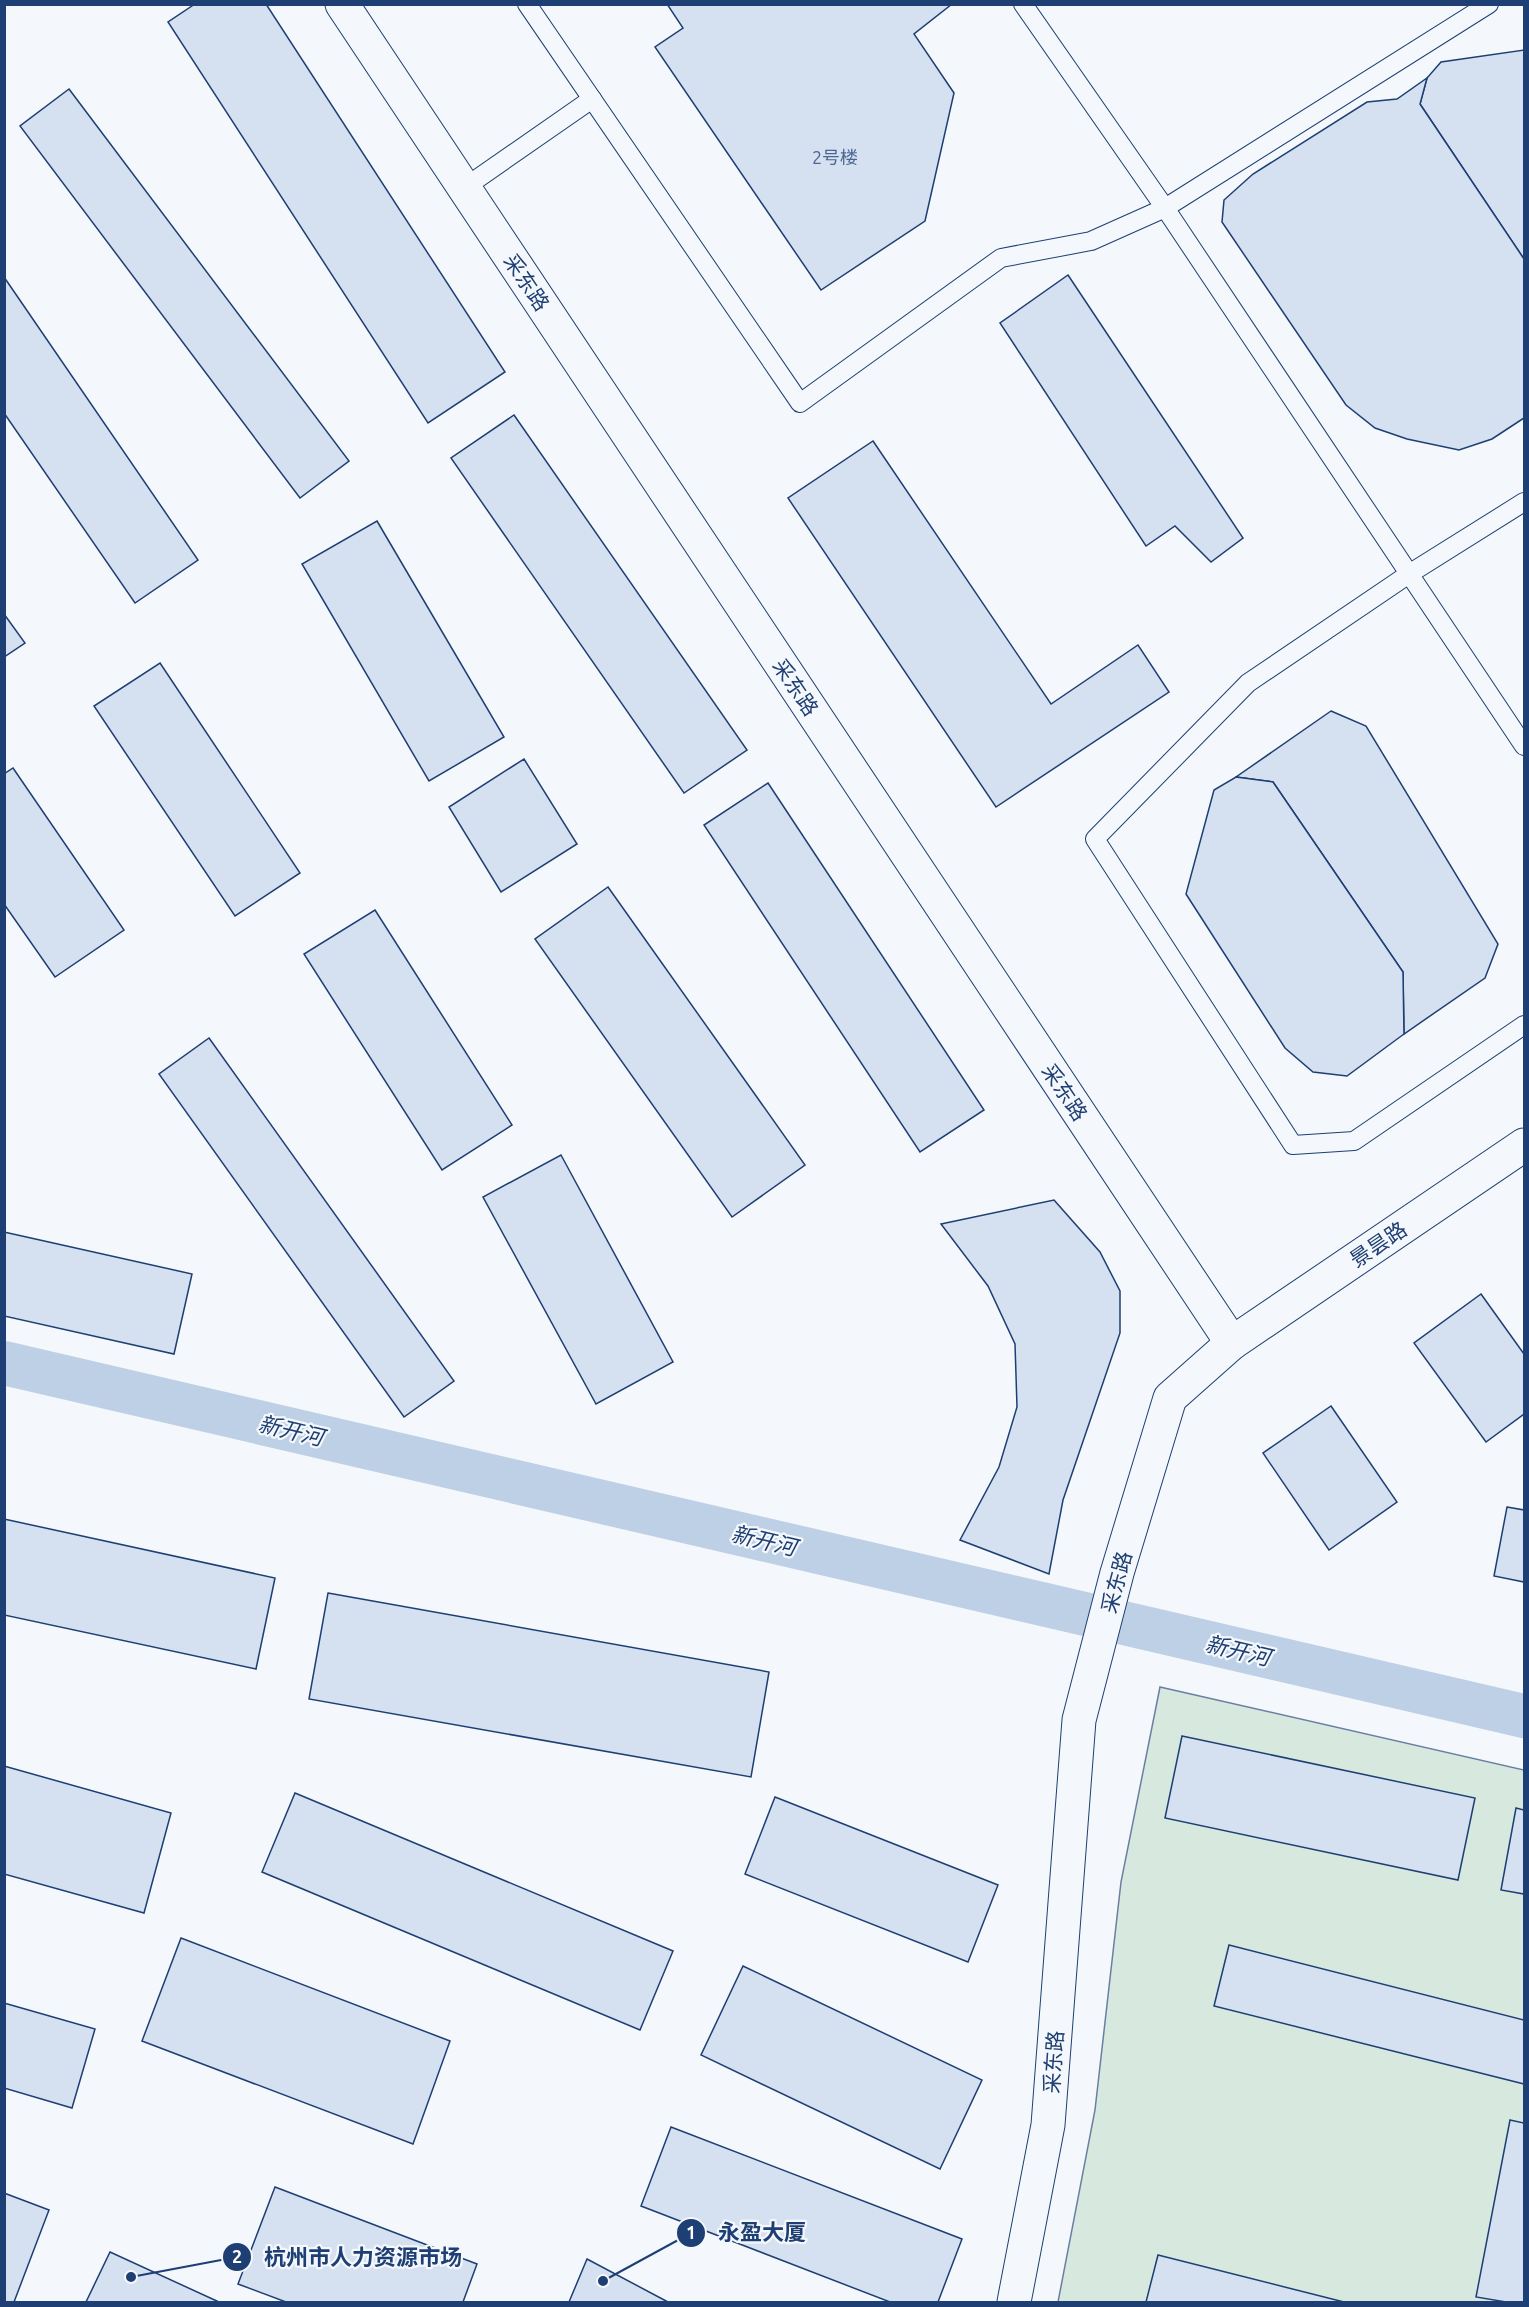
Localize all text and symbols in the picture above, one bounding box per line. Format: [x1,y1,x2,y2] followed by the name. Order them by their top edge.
[812,147,858,167] house number: 2号楼
[499,249,555,315] street label: 采东路
[768,654,824,720] street label: 采东路
[1037,1059,1093,1125] street label: 采东路
[1345,1216,1411,1272] street label: 景昙路
[256,1410,330,1451] water label: 新开河
[729,1520,803,1561] water label: 新开河
[1096,1548,1136,1616] street label: 采东路
[1203,1630,1277,1671] water label: 新开河
[1039,2030,1067,2094] street label: 采东路
[676,2213,818,2253] callout: 永盈大厦
[718,2219,806,2244] text: 永盈大厦
[686,2222,696,2242] text: 1
[222,2237,474,2277] callout: 杭州市人力资源市场
[264,2244,462,2269] text: 杭州市人力资源市场
[232,2246,242,2266] text: 2

